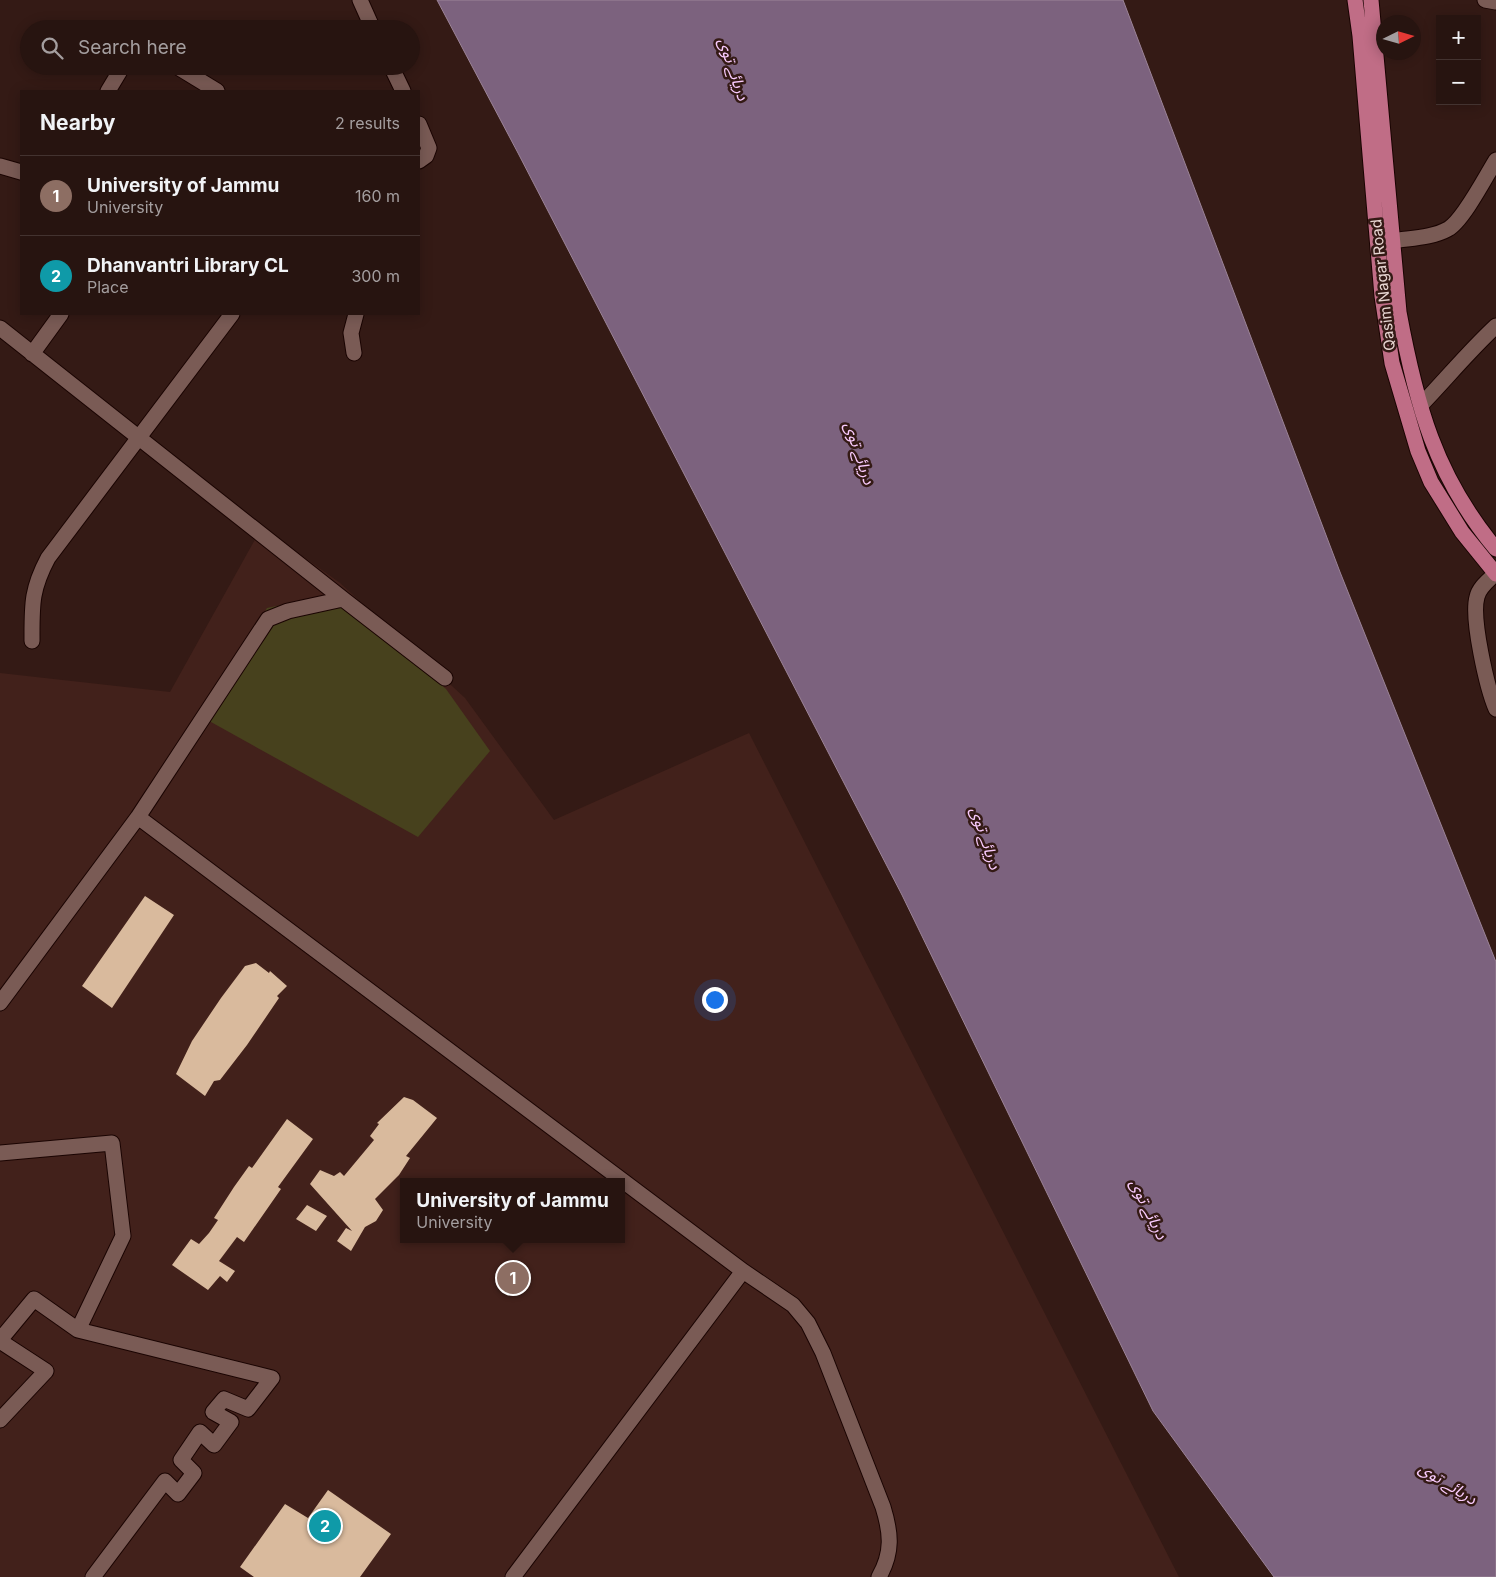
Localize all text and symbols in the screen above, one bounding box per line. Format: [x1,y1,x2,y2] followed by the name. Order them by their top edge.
[1376,15,1421,60] north arrow
[1436,15,1481,105] map controls
[1436,15,1481,60] button: +
[20,20,420,75] search box
[38,34,66,62] icon: search
[714,35,754,103] water label: دریائے توی
[78,36,187,59] text: Search here
[1436,60,1481,105] button: −
[40,110,115,135] text: Nearby
[335,113,400,133] text: 2 results
[87,174,279,197] text: University of Jammu
[53,186,59,206] text: 1
[355,186,400,206] text: 160 m
[87,197,163,217] text: University
[1366,218,1399,352] street label: Qasim Nagar Road
[87,254,289,277] text: Dhanvantri Library CL
[51,266,61,286] text: 2
[351,266,400,286] text: 300 m
[87,277,129,297] text: Place
[840,419,880,487] water label: دریائے توی
[966,804,1006,872] water label: دریائے توی
[702,987,728,1013] your location
[1125,1176,1172,1243] water label: دریائے توی
[400,1178,625,1243] popup
[416,1189,609,1212] text: University of Jammu
[416,1212,492,1232] text: University
[497,1259,529,1297] pin: 1
[1415,1457,1481,1510] water label: دریائے توی
[309,1507,341,1545] pin: 2

